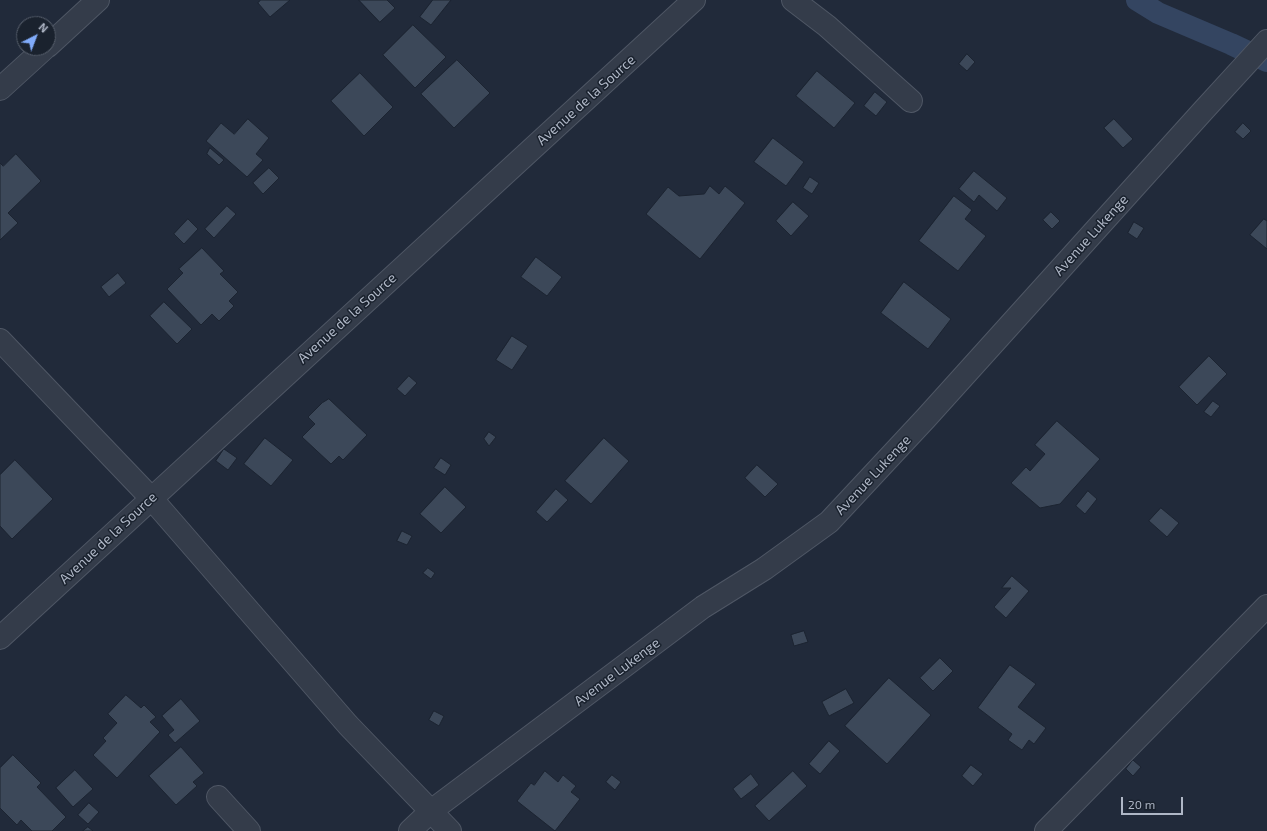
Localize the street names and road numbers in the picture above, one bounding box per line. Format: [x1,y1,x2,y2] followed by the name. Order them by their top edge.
[533,51,639,149] street label: Avenue de la Source
[1050,191,1132,279] street label: Avenue Lukenge
[294,269,400,367] street label: Avenue de la Source
[832,432,914,518] street label: Avenue Lukenge
[56,489,160,587] street label: Avenue de la Source
[571,634,663,710] street label: Avenue Lukenge

